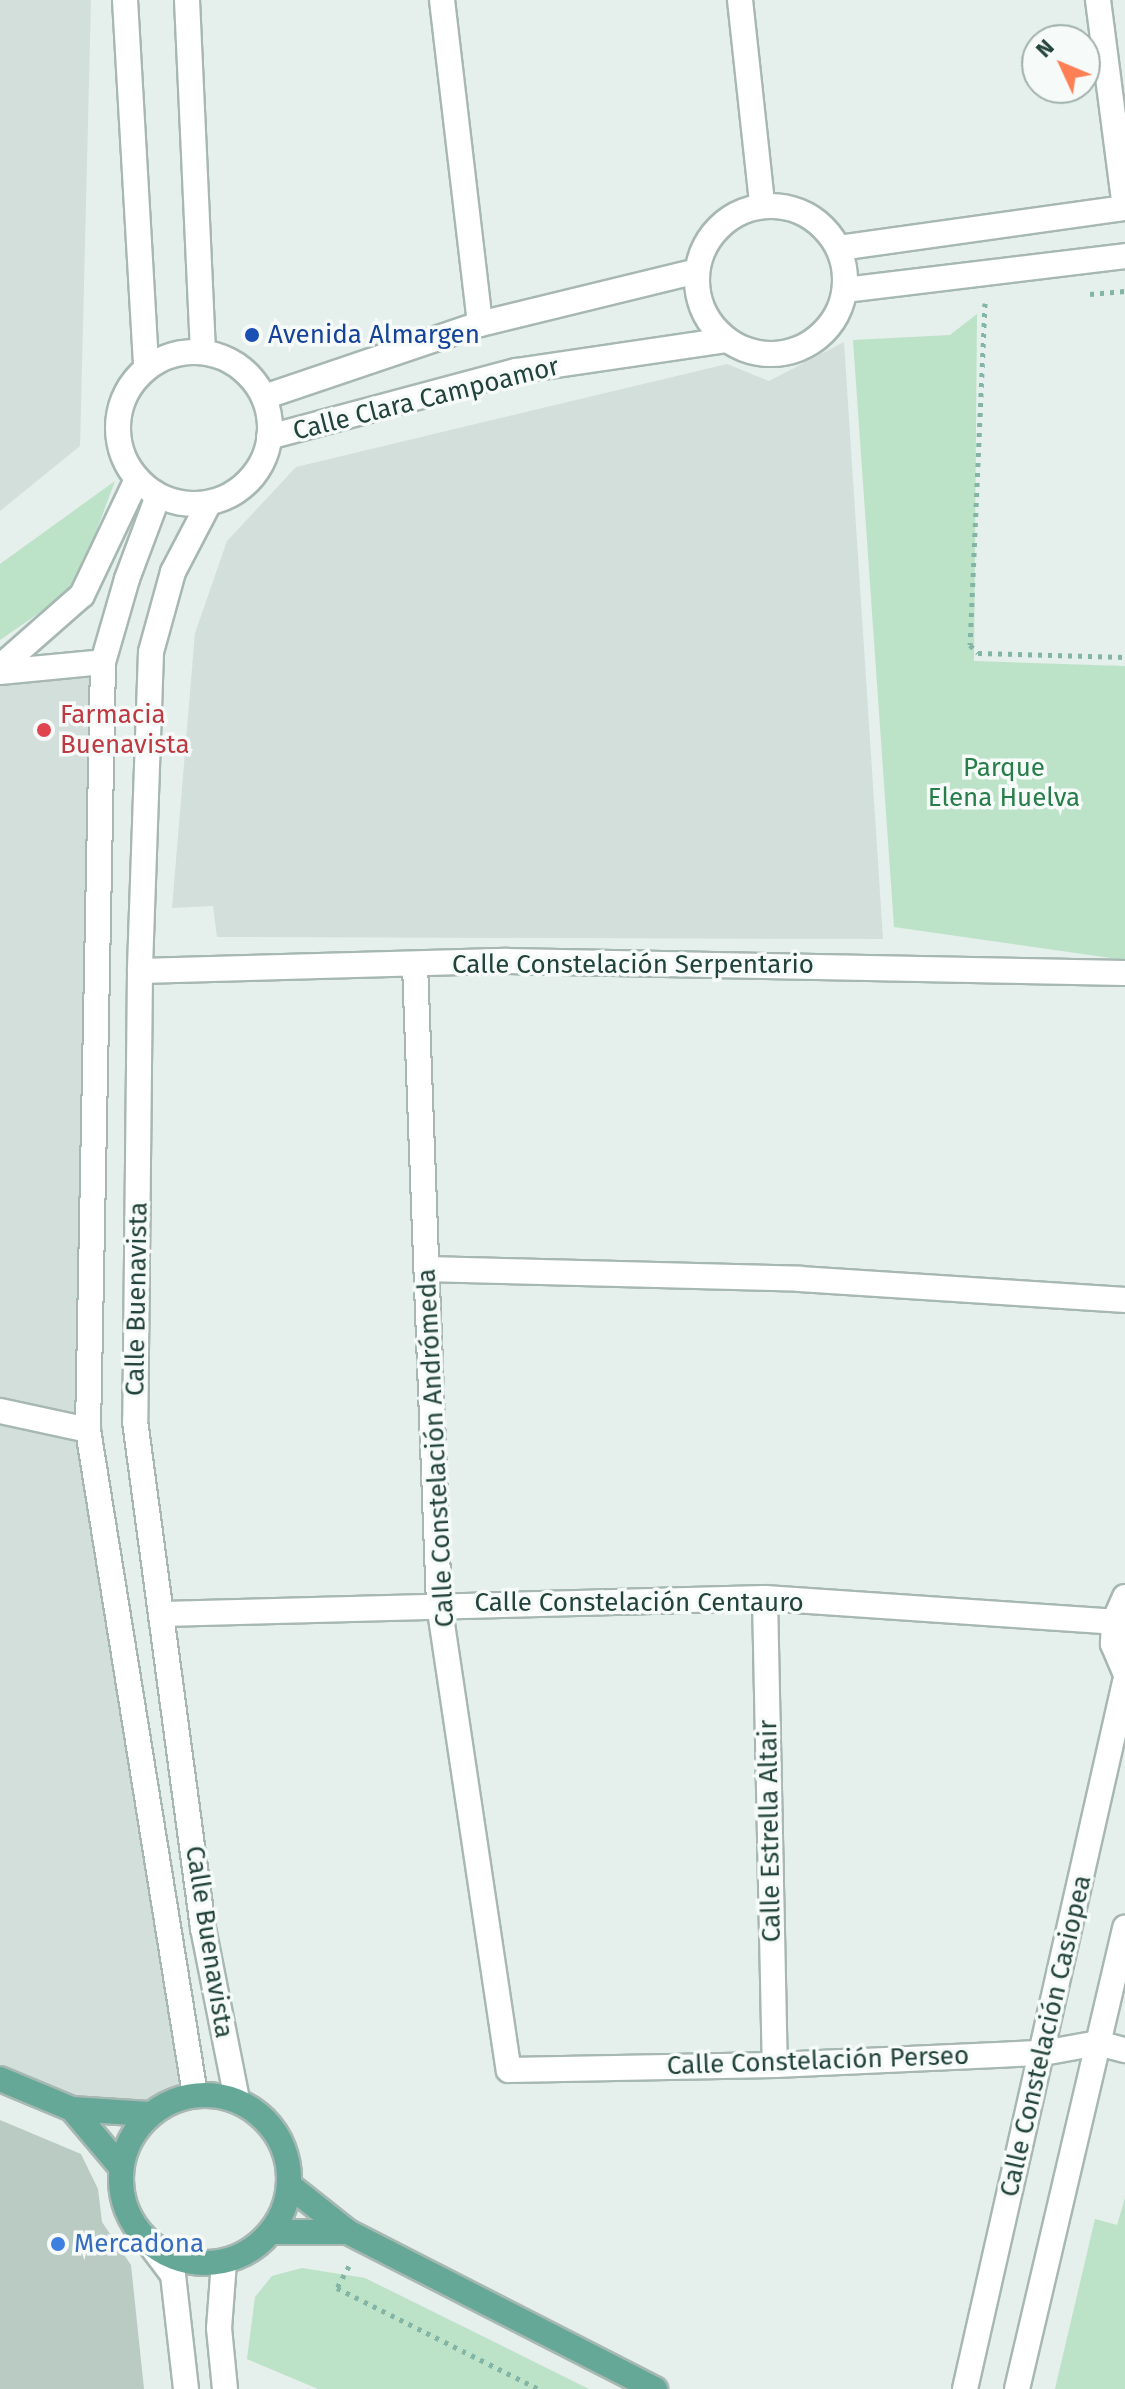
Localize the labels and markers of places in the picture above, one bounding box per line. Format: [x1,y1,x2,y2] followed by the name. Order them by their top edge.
[268,319,480,351] place label: Avenida Almargen
[243,326,261,344] marker: Avenida Almargen
[60,699,190,760] place label: Farmacia Buenavista
[35,721,53,739] marker: Farmacia Buenavista
[74,2228,204,2260] place label: Mercadona
[49,2235,67,2253] marker: Mercadona

